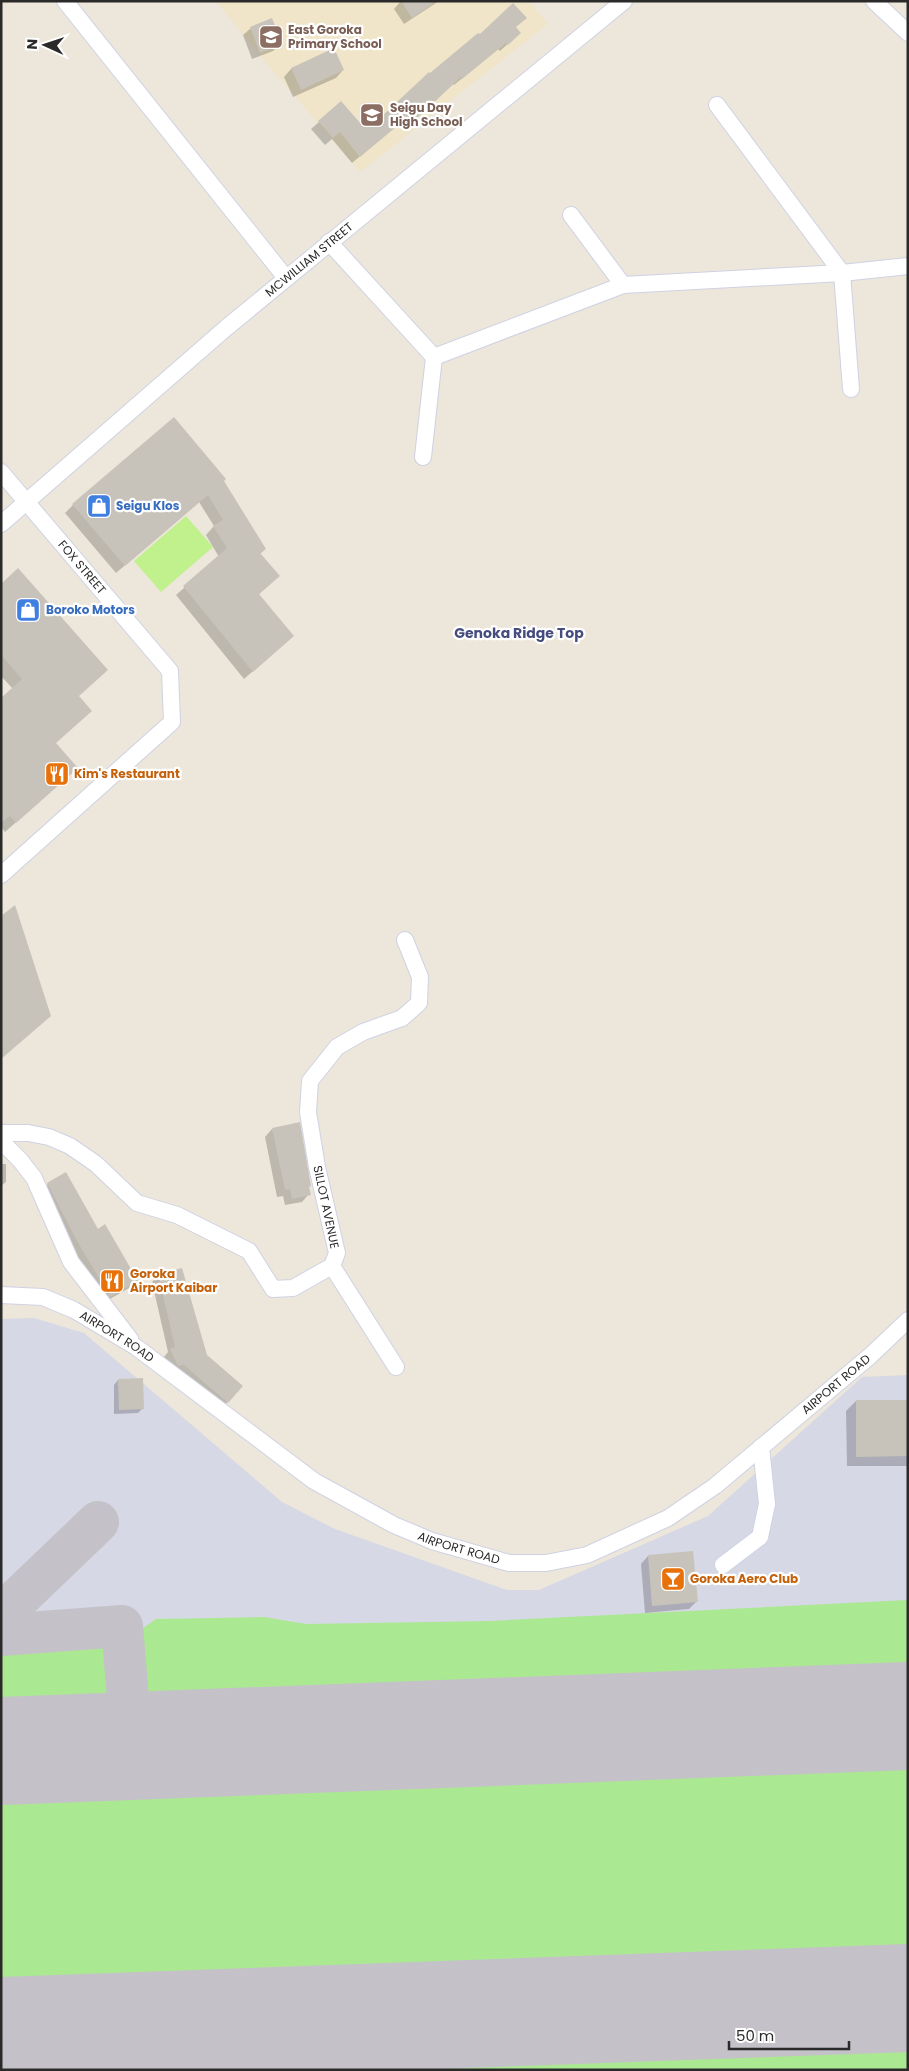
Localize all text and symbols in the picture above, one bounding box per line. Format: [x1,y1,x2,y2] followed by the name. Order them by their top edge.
[20,20,70,70] north arrow
[288,21,382,52] place label: East Goroka Primary School
[258,24,284,50] school or university icon: East Goroka Primary School
[22,39,42,50] text: N
[390,99,463,130] place label: Seigu Day High School
[359,102,385,128] school or university icon: Seigu Day High School
[261,218,357,300] street label: MCWILLIAM STREET
[86,493,112,519] shop icon: Seigu Klos
[116,497,180,514] place label: Seigu Klos
[55,536,110,598] street label: FOX STREET
[15,597,41,623] shop icon: Boroko Motors
[46,601,135,618] place label: Boroko Motors
[454,623,584,643] district label: Genoka Ridge Top
[44,761,70,787] restaurant icon: Kim's Restaurant
[74,765,180,782] place label: Kim's Restaurant
[309,1164,344,1250] street label: SILLOT AVENUE
[130,1265,217,1296] place label: Goroka Airport Kaibar
[99,1268,125,1294] restaurant icon: Goroka Airport Kaibar
[77,1306,158,1366] street label: AIRPORT ROAD
[798,1350,874,1418] street label: AIRPORT ROAD
[415,1527,502,1568] street label: AIRPORT ROAD
[660,1566,686,1592] bar icon: Goroka Aero Club
[690,1570,798,1587] place label: Goroka Aero Club
[729,2018,849,2050] scale bar
[736,2025,774,2046] text: 50 m

